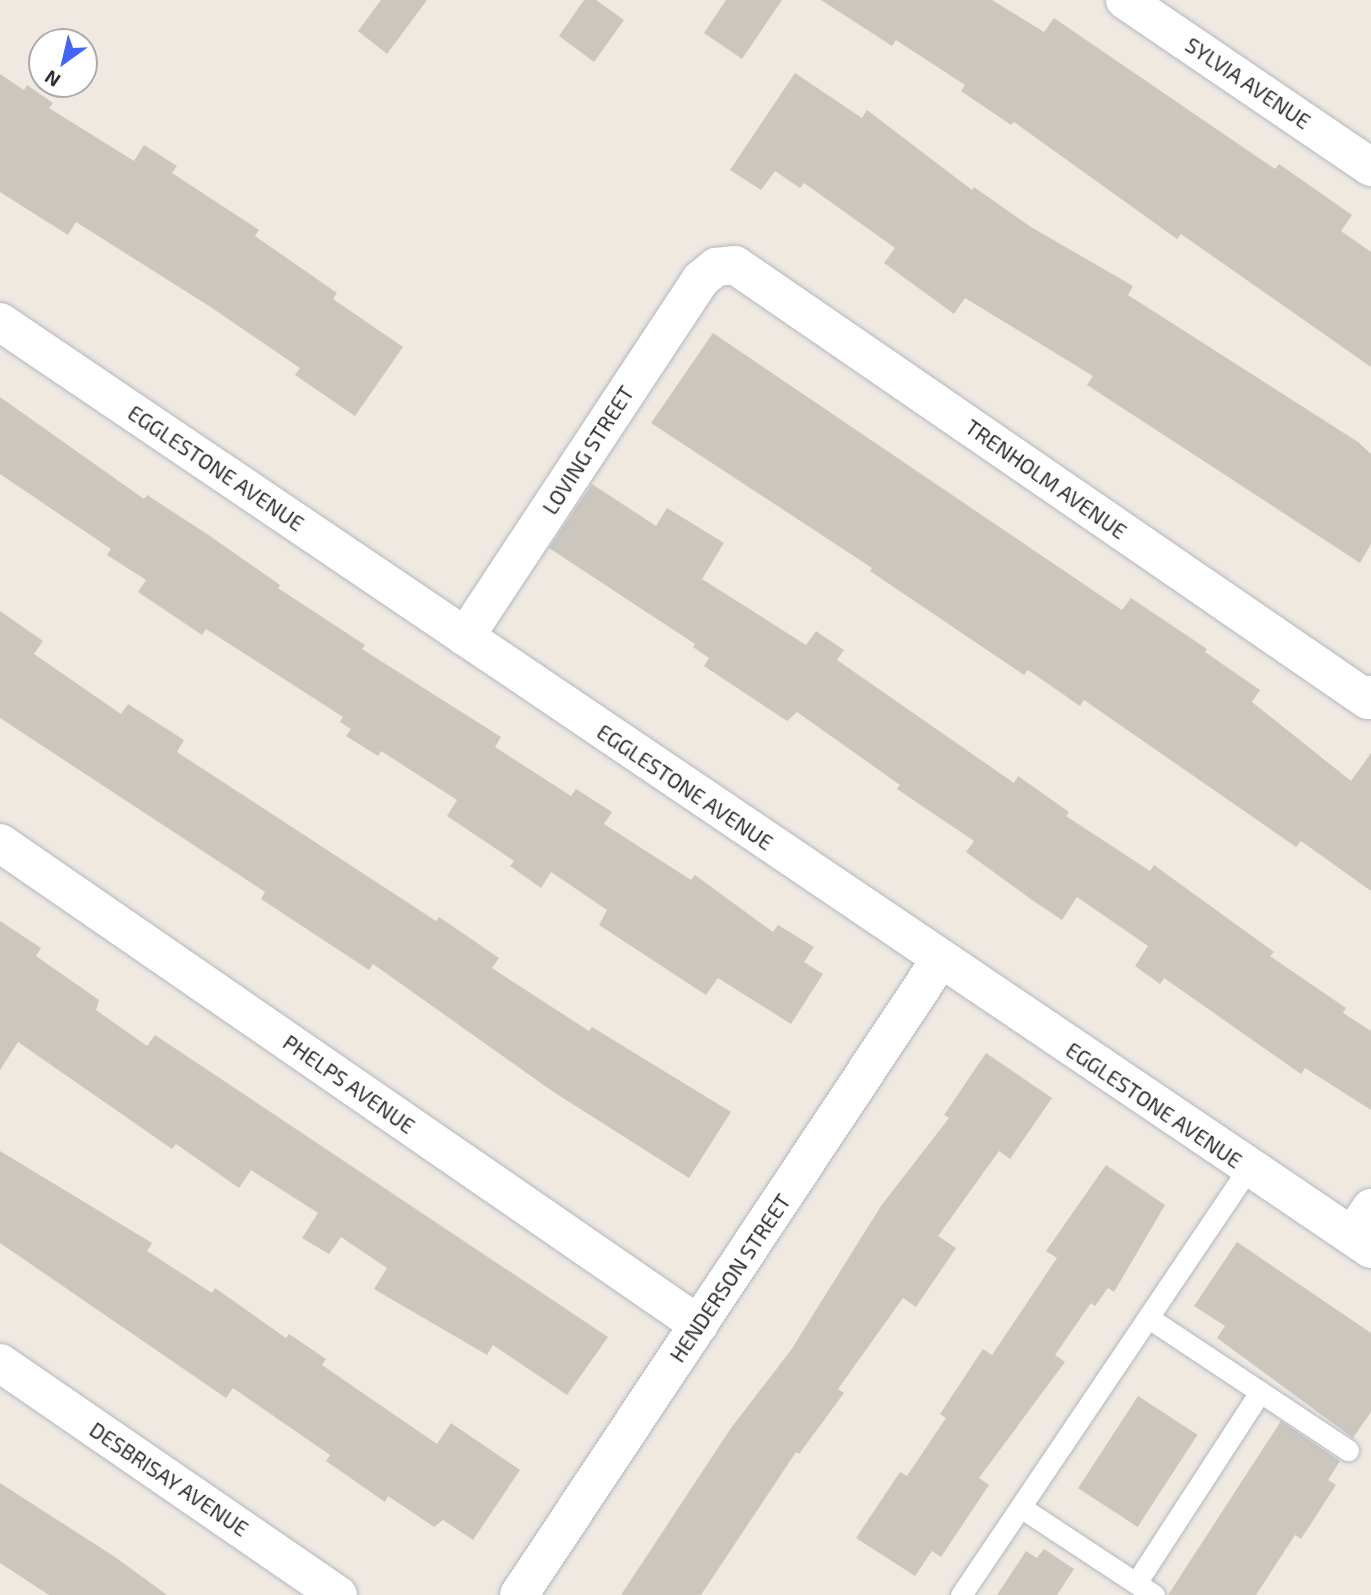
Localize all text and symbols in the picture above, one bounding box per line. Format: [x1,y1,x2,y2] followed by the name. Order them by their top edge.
[28,28,98,98] north arrow
[1180,32,1316,134] street label: SYLVIA AVENUE
[40,66,64,93] text: N
[537,381,639,519] street label: LOVING STREET
[123,400,309,536] street label: EGGLESTONE AVENUE
[960,414,1132,544] street label: TRENHOLM AVENUE
[592,719,778,855] street label: EGGLESTONE AVENUE
[278,1029,420,1139] street label: PHELPS AVENUE
[1061,1037,1247,1173] street label: EGGLESTONE AVENUE
[664,1189,796,1367] street label: HENDERSON STREET
[85,1416,253,1542] street label: DESBRISAY AVENUE

